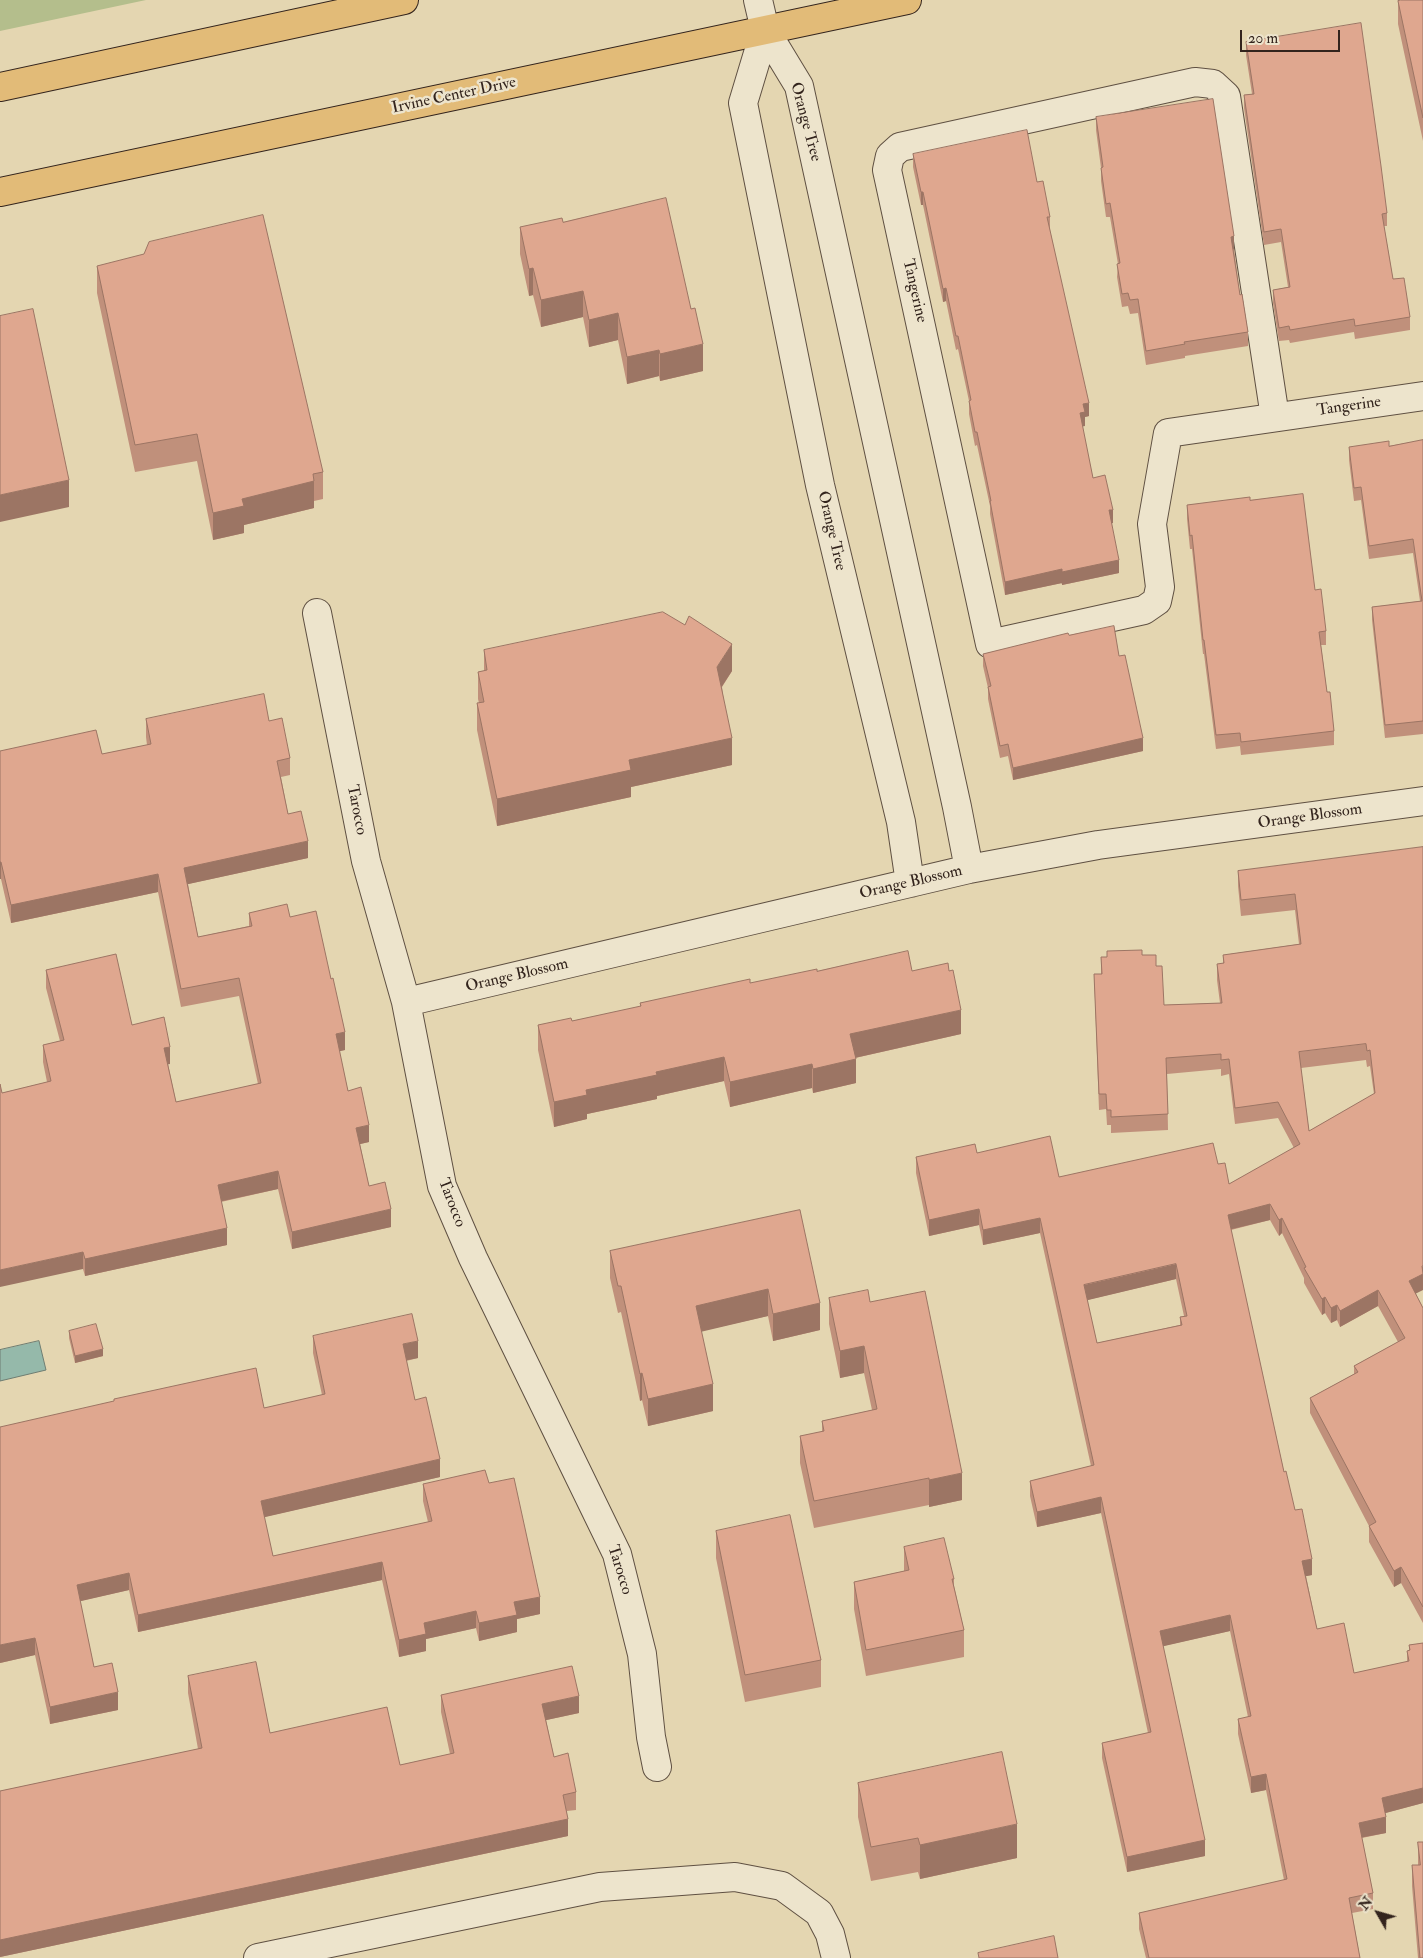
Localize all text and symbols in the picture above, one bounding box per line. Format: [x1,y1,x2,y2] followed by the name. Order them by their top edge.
[1243,20,1343,52] scale bar
[1248,29,1278,48] text: 20 m
[390,73,518,119] street label: Irvine Center Drive
[785,80,825,164] street label: Orange Tree
[897,257,931,325] street label: Tangerine
[1316,393,1382,421] street label: Tangerine
[813,489,849,573] street label: Orange Tree
[342,783,370,837] street label: Tarocco
[1257,800,1363,834] street label: Orange Blossom
[858,862,964,904] street label: Orange Blossom
[464,955,570,997] street label: Orange Blossom
[433,1176,469,1230] street label: Tarocco
[602,1543,636,1597] street label: Tarocco
[1353,1888,1403,1938] north arrow
[1355,1893,1376,1914] text: N

